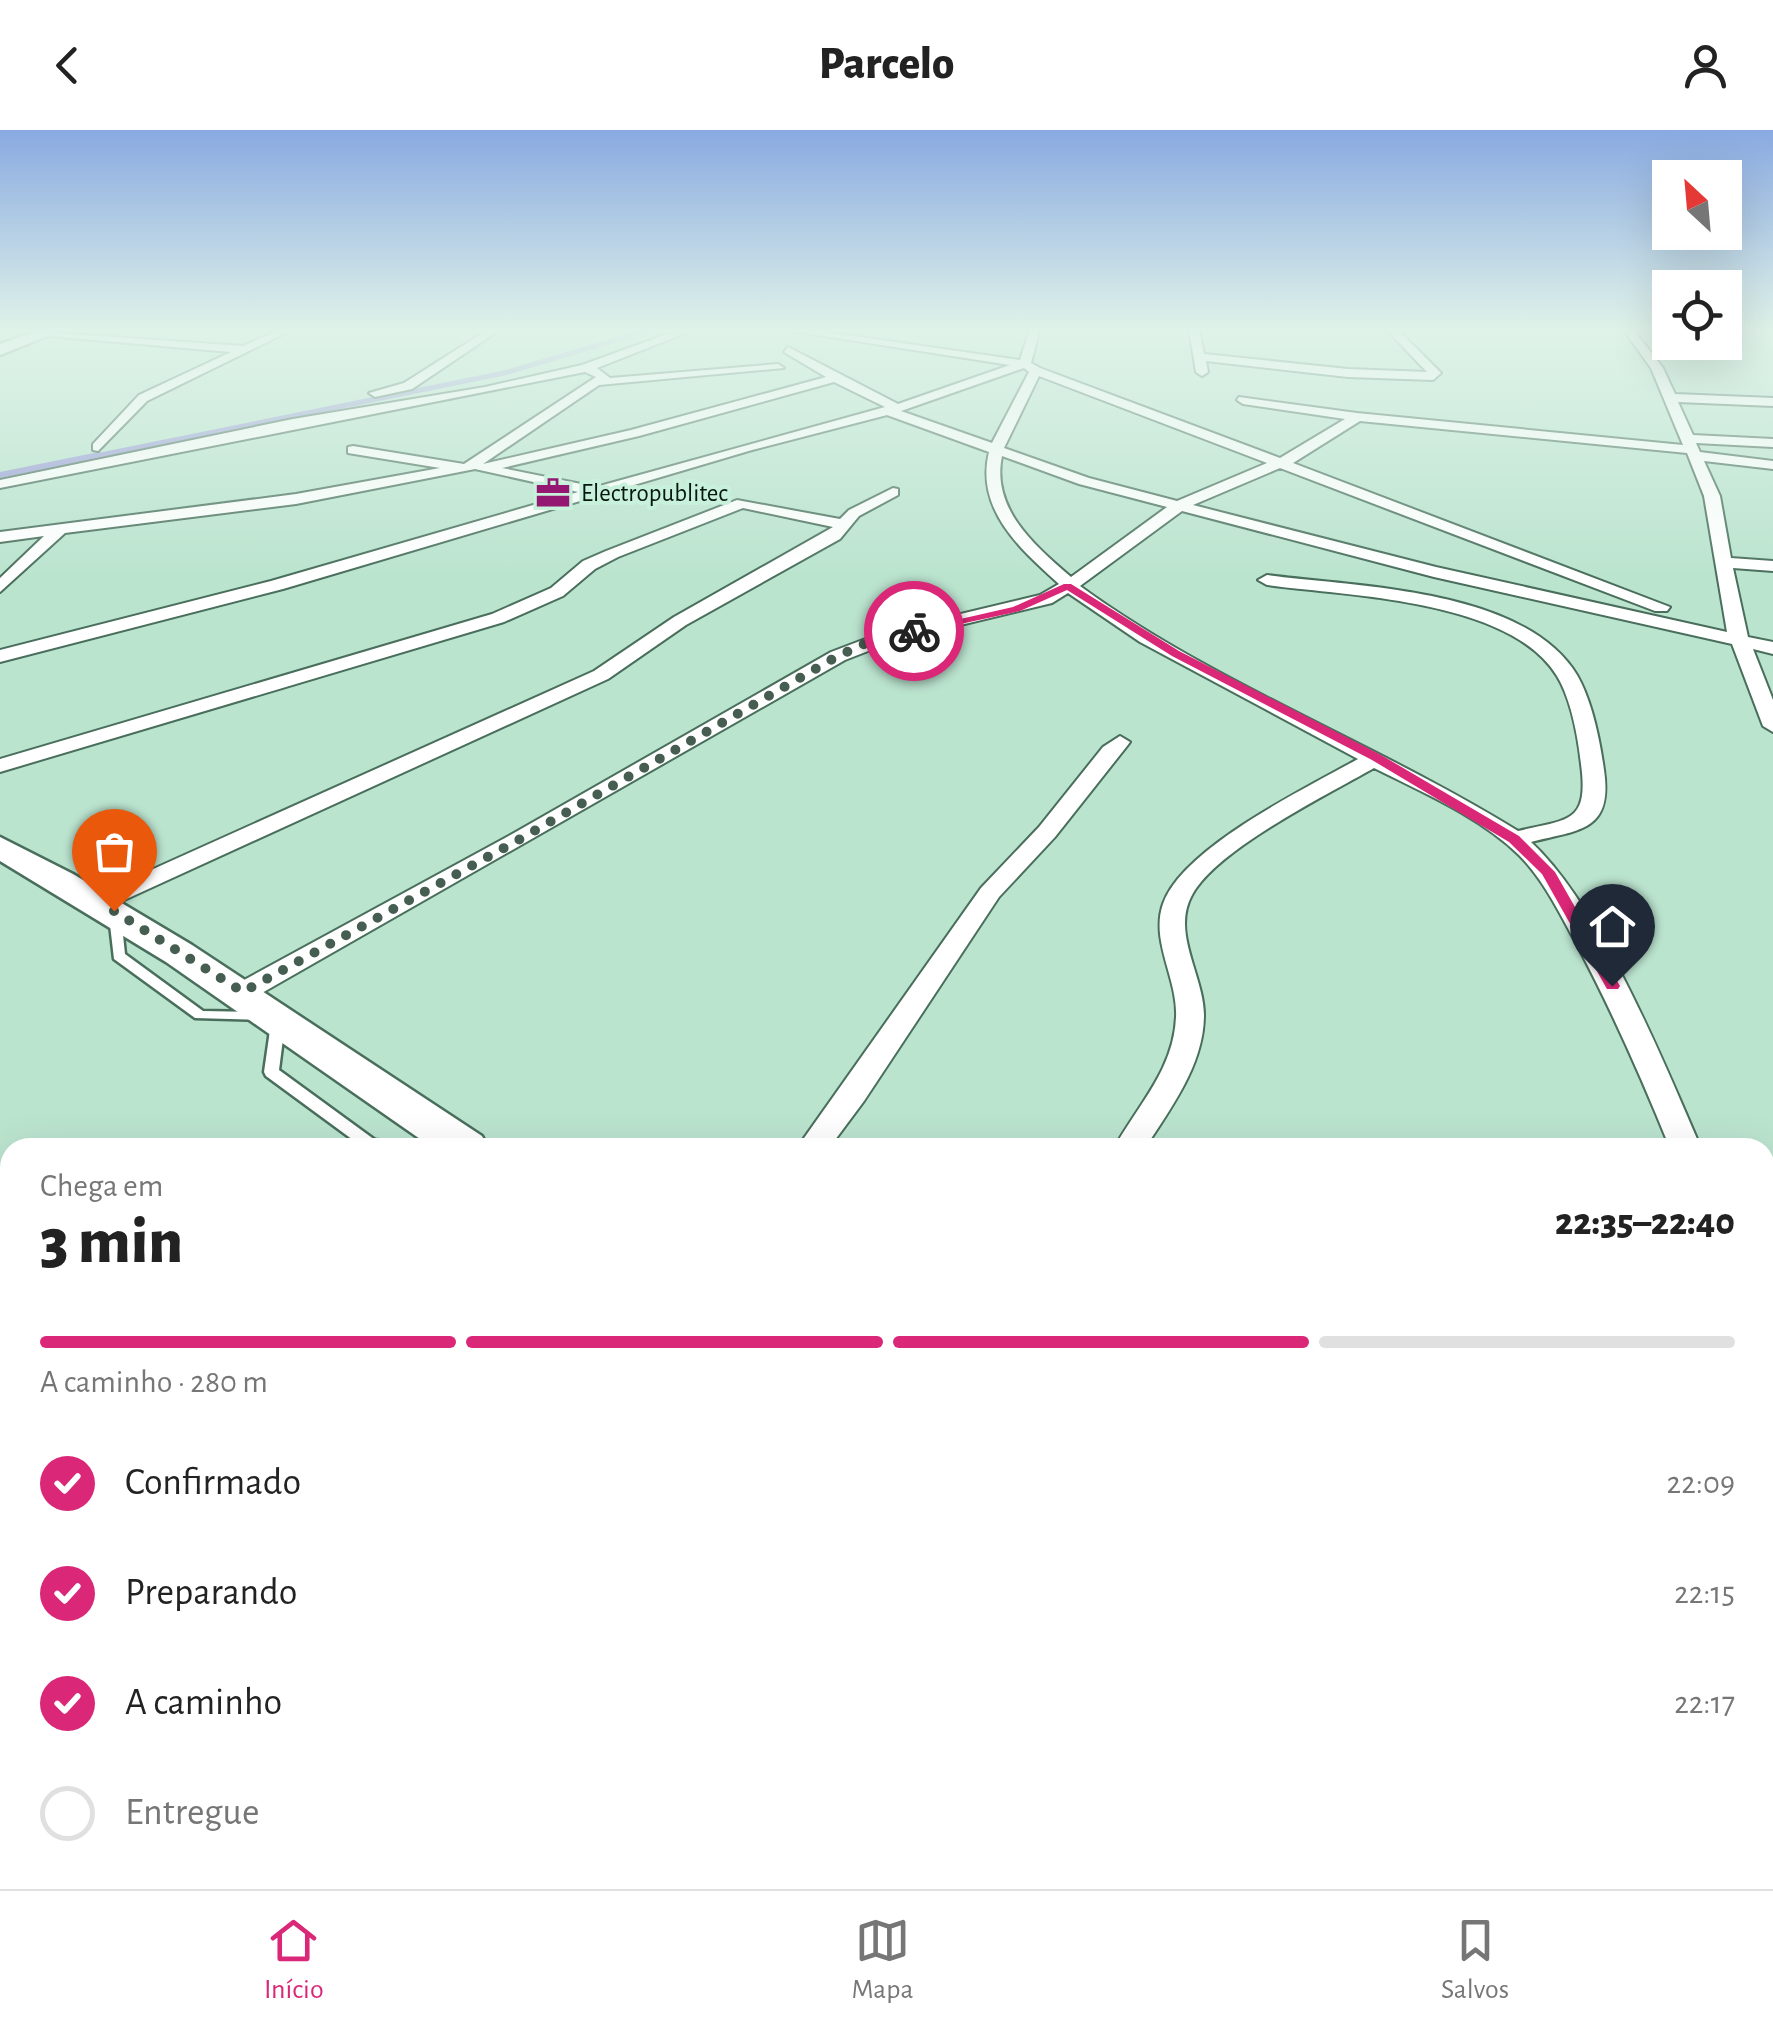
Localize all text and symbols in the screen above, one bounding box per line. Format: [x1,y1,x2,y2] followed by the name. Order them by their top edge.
[40,38,95,93] icon: back
[1678,38,1733,93] icon: person
[819,42,954,87] text: Parcelo
[1652,160,1742,250] north arrow
[1652,160,1742,360] map controls
[1652,270,1742,360] button: locate
[534,474,572,512] office icon: Electropublitec
[581,481,728,506] place label: Electropublitec
[864,581,964,681] courier
[887,604,942,659] icon: bike
[72,809,157,912] pin
[87,824,142,879] icon: bag
[1570,884,1655,987] pin
[1585,899,1640,954] icon: home
[40,1170,163,1202] text: Chega em
[1555,1204,1735,1242] text: 22:35–22:40
[40,1210,183,1275] text: 3 min
[40,1366,268,1398] text: A caminho · 280 m
[40,1456,95,1511] icon: check
[125,1464,301,1502] text: Confirmado
[1667,1467,1735,1499] text: 22:09
[40,1566,95,1621] icon: check
[125,1574,298,1612] text: Preparando
[1674,1577,1735,1609] text: 22:15
[40,1676,95,1731] icon: check
[125,1684,282,1722] text: A caminho
[1674,1687,1735,1719] text: 22:17
[125,1794,259,1832] text: Entregue
[264,1913,324,2007] tab: Início
[851,1913,913,2007] tab: Mapa
[1441,1913,1509,2007] tab: Salvos

